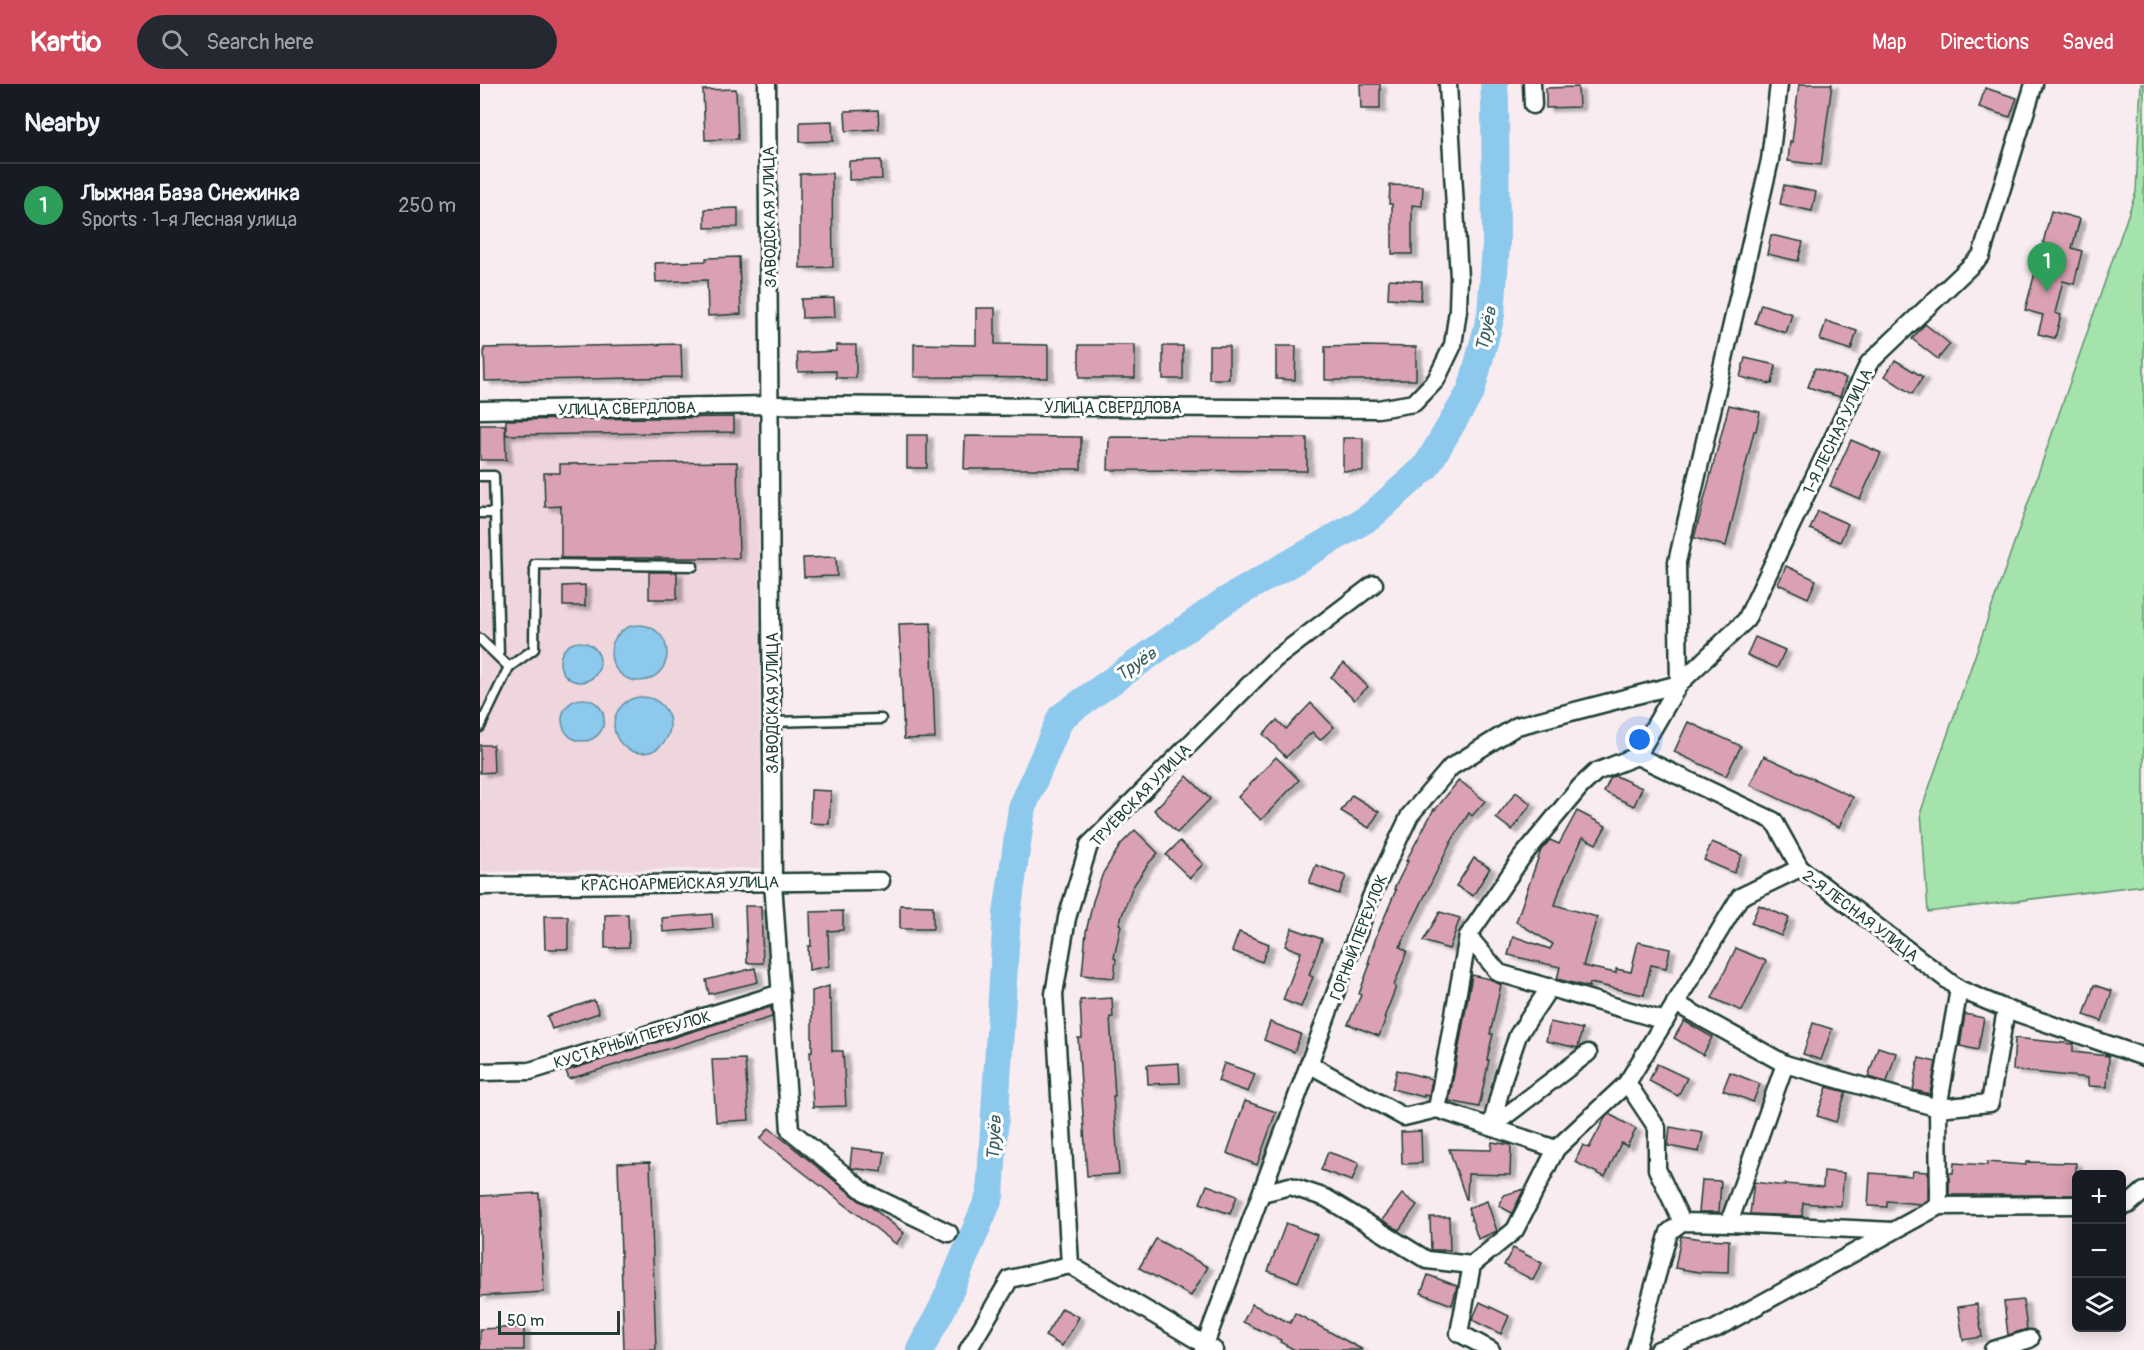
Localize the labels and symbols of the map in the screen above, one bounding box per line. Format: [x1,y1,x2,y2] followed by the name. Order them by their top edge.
[759,146,781,288] street label: ЗАВОДСКАЯ УЛИЦА
[2028,242,2066,292] pin: 1
[1471,304,1503,353] water label: Труёв
[1799,365,1877,498] street label: 1-Я ЛЕСНАЯ УЛИЦА
[558,398,696,420] street label: УЛИЦА СВЕРДЛОВА
[1044,398,1182,418] street label: УЛИЦА СВЕРДЛОВА
[763,632,783,774] street label: ЗАВОДСКАЯ УЛИЦА
[1111,642,1162,687] water label: Труёв
[1625,725,1654,754] your location
[1086,740,1195,852] street label: ТРУЁВСКАЯ УЛИЦА
[1798,866,1922,966] street label: 2-Я ЛЕСНАЯ УЛИЦА
[581,872,779,896] street label: КРАСНОАРМЕЙСКАЯ УЛИЦА
[1326,872,1392,1003] street label: ГОРНЫЙ ПЕРЕУЛОК
[551,1007,713,1073] street label: КУСТАРНЫЙ ПЕРЕУЛОК
[982,1114,1007,1161] water label: Труёв
[498,1308,620,1336] scale bar

